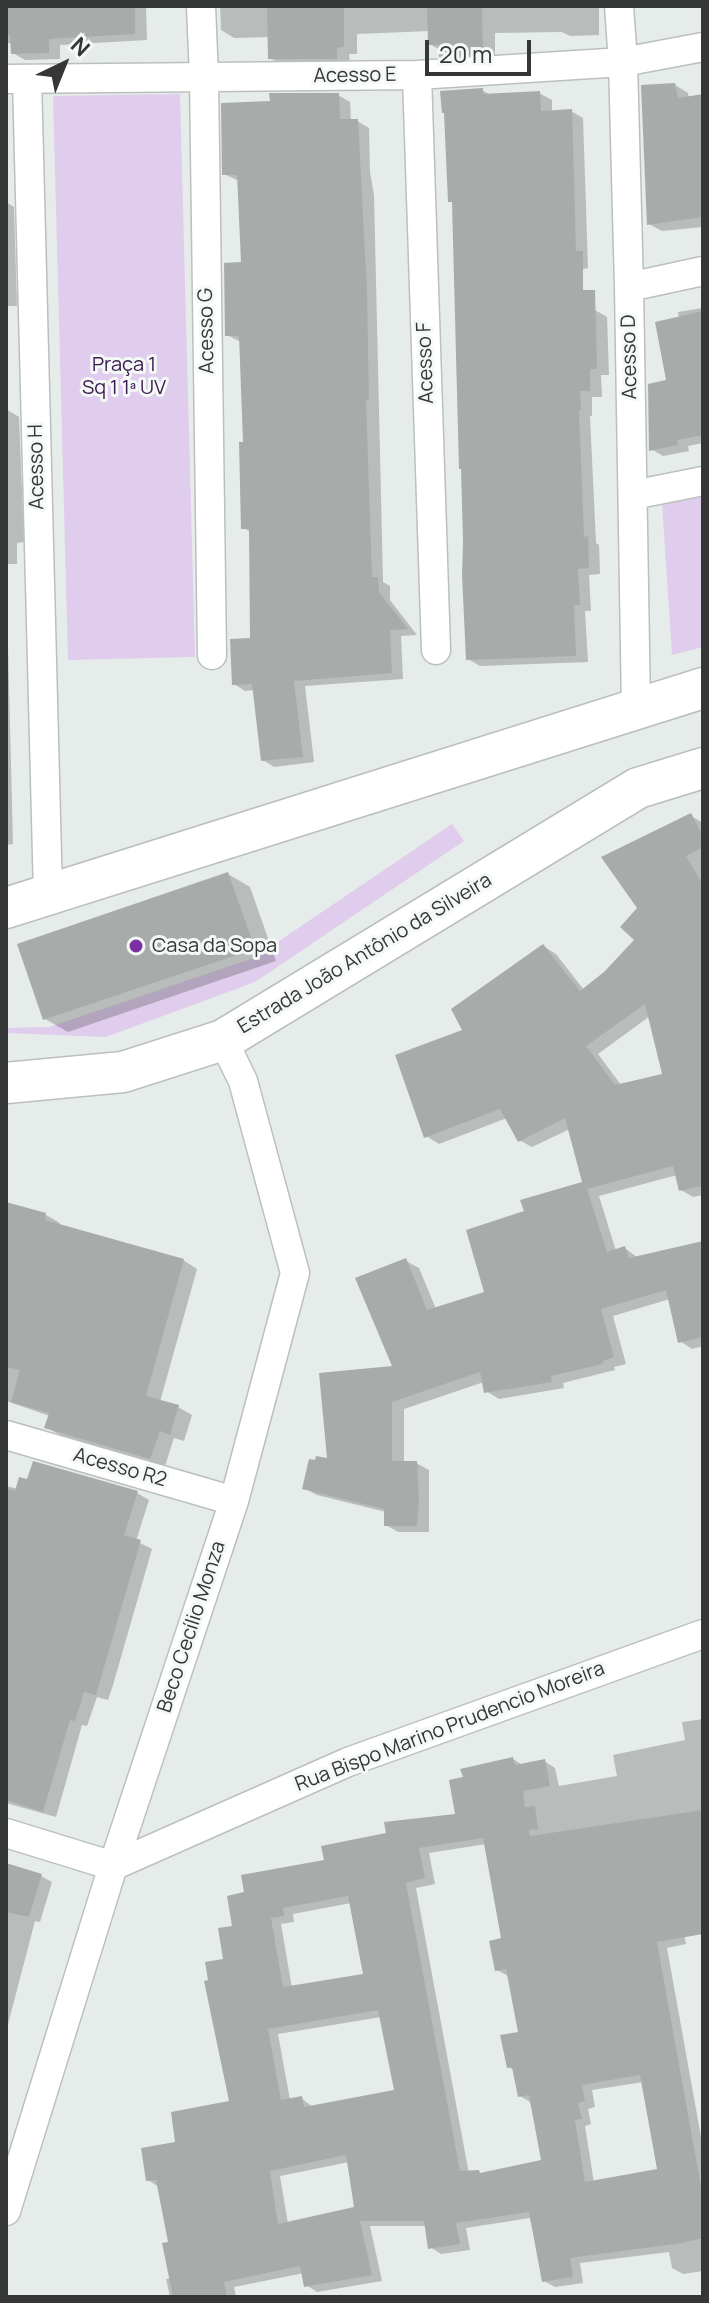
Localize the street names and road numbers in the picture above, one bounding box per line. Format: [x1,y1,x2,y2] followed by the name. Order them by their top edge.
[313,63,397,89] street label: Acesso E
[194,288,220,374] street label: Acesso G
[617,314,643,400] street label: Acesso D
[413,322,439,404] street label: Acesso F
[24,424,50,510] street label: Acesso H
[234,869,496,1039] street label: Estrada João Antônio da Silveira
[71,1443,169,1493] street label: Acesso R2
[153,1538,231,1716] street label: Beco Cecílio Monza
[292,1657,608,1797] street label: Rua Bispo Marino Prudencio Moreira

